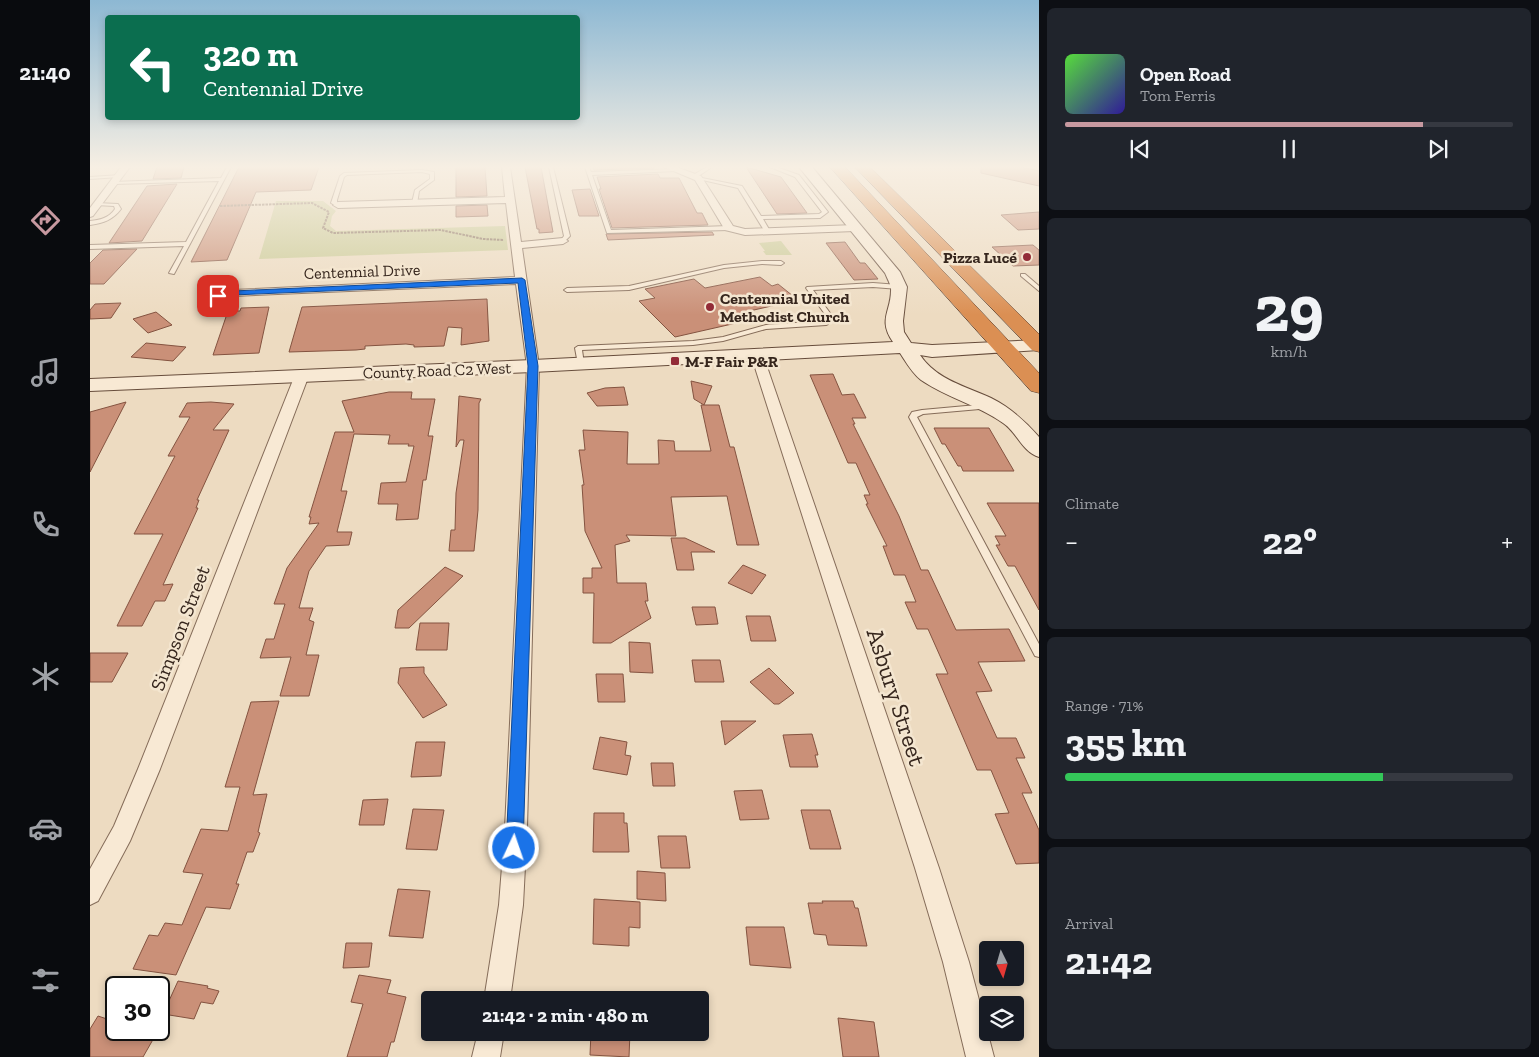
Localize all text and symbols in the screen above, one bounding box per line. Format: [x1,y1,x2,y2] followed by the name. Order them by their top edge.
[203,33,298,75] text: 320 m
[120,35,185,100] icon: left
[19,59,71,86] text: 21:40
[1140,63,1231,86] text: Open Road
[203,75,363,102] text: Centennial Drive
[1140,86,1216,105] text: Tom Ferris
[1126,135,1154,163] icon: previous
[1275,135,1303,163] icon: pause
[1424,135,1452,163] icon: next
[28,203,63,238] icon: directions
[943,248,1017,267] place label: Pizza Lucé
[1021,251,1033,263] marker: Pizza Lucé
[303,260,421,283] street label: Centennial Drive
[1254,270,1324,348] text: 29
[197,275,239,317] pin
[204,282,232,310] icon: arrive
[720,289,850,326] place label: Centennial United Methodist Church
[704,301,716,313] marker: Centennial United Methodist Church
[1271,342,1307,361] text: km/h
[685,352,779,371] place label: M-F Fair P&R
[28,355,63,390] icon: music
[669,355,681,367] marker: M-F Fair P&R
[363,358,512,383] street label: County Road C2 West
[1065,494,1119,513] text: Climate
[28,507,63,542] icon: phone
[1262,518,1317,564] text: 22°
[1065,525,1078,558] text: −
[1501,525,1513,558] text: +
[145,561,215,694] street label: Simpson Street
[861,624,932,769] street label: Asbury Street
[28,659,63,694] icon: climate
[1065,696,1144,715] text: Range · 71%
[1065,720,1186,766] text: 355 km
[28,811,63,846] icon: car
[487,821,539,873] position arrow
[1065,914,1113,933] text: Arrival
[1065,938,1152,984] text: 21:42
[979,941,1024,986] north arrow
[979,941,1024,1041] map controls
[28,963,63,998] icon: filters
[105,976,170,1041] speed limit sign: 30
[979,996,1024,1041] button: layers
[482,1004,648,1027] text: 21:42 · 2 min · 480 m

